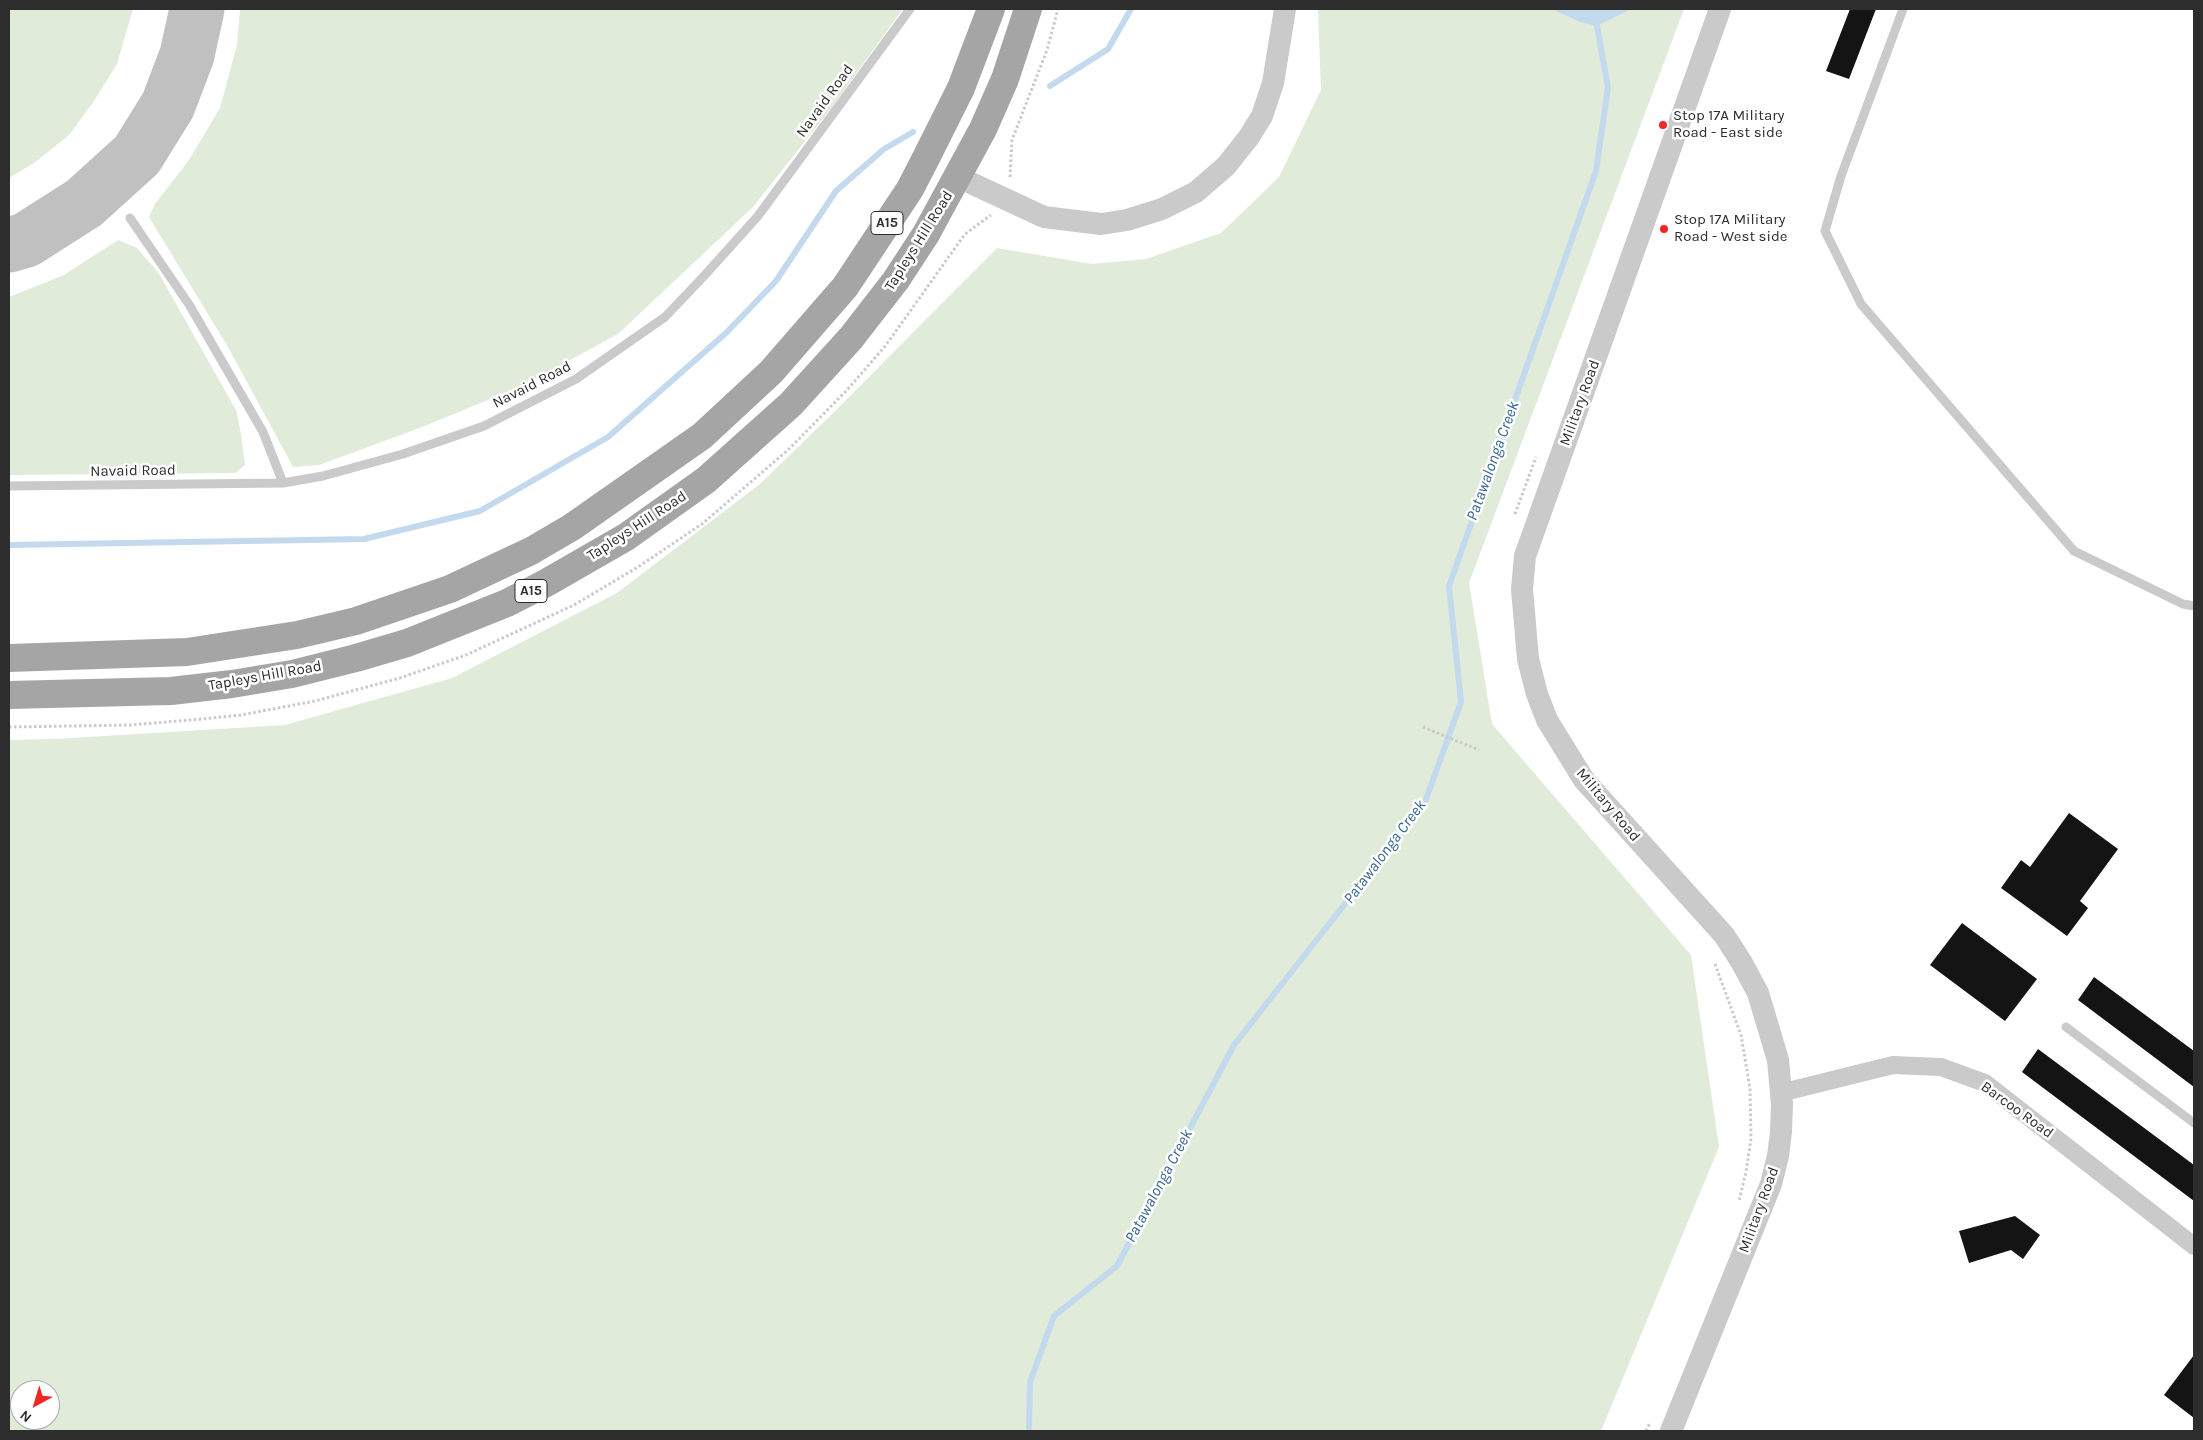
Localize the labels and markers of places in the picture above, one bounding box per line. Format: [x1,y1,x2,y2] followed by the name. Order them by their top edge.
[1673,107,1785,142] place label: Stop 17A Military Road - East side
[1657,119,1669,131] marker: Stop 17A Military Road - East side
[1674,211,1788,246] place label: Stop 17A Military Road - West side
[1658,223,1670,235] marker: Stop 17A Military Road - West side

